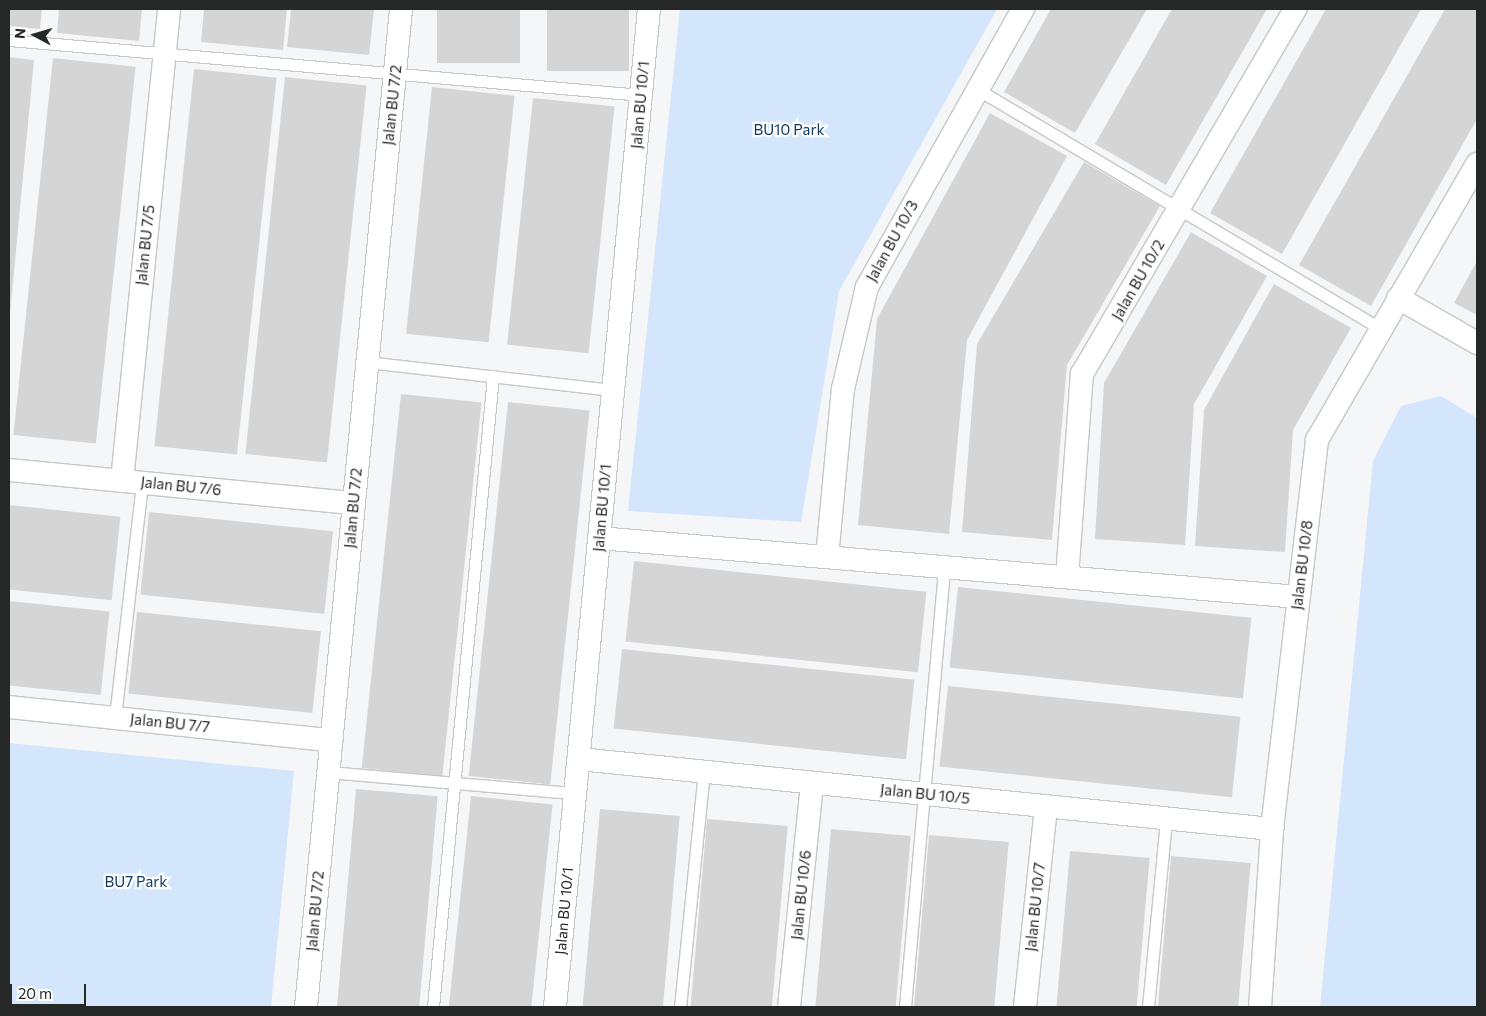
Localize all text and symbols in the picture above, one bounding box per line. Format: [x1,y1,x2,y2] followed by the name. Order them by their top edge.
[10,10,60,60] north arrow
[11,27,29,39] text: N
[627,60,653,150] street label: Jalan BU 10/1
[379,64,405,146] street label: Jalan BU 7/2
[753,121,825,139] park label: BU10 Park
[862,197,922,285] street label: Jalan BU 10/3
[132,204,158,286] street label: Jalan BU 7/5
[1108,237,1168,323] street label: Jalan BU 10/2
[589,463,615,553] street label: Jalan BU 10/1
[341,467,365,549] street label: Jalan BU 7/2
[140,473,222,499] street label: Jalan BU 7/6
[1288,519,1316,611] street label: Jalan BU 10/8
[129,710,211,736] street label: Jalan BU 7/7
[879,780,971,808] street label: Jalan BU 10/5
[787,849,815,941] street label: Jalan BU 10/6
[1021,862,1049,952] street label: Jalan BU 10/7
[551,866,577,956] street label: Jalan BU 10/1
[303,870,327,952] street label: Jalan BU 7/2
[105,873,167,891] park label: BU7 Park
[12,974,89,1006] scale bar
[18,984,52,1002] text: 20 m

